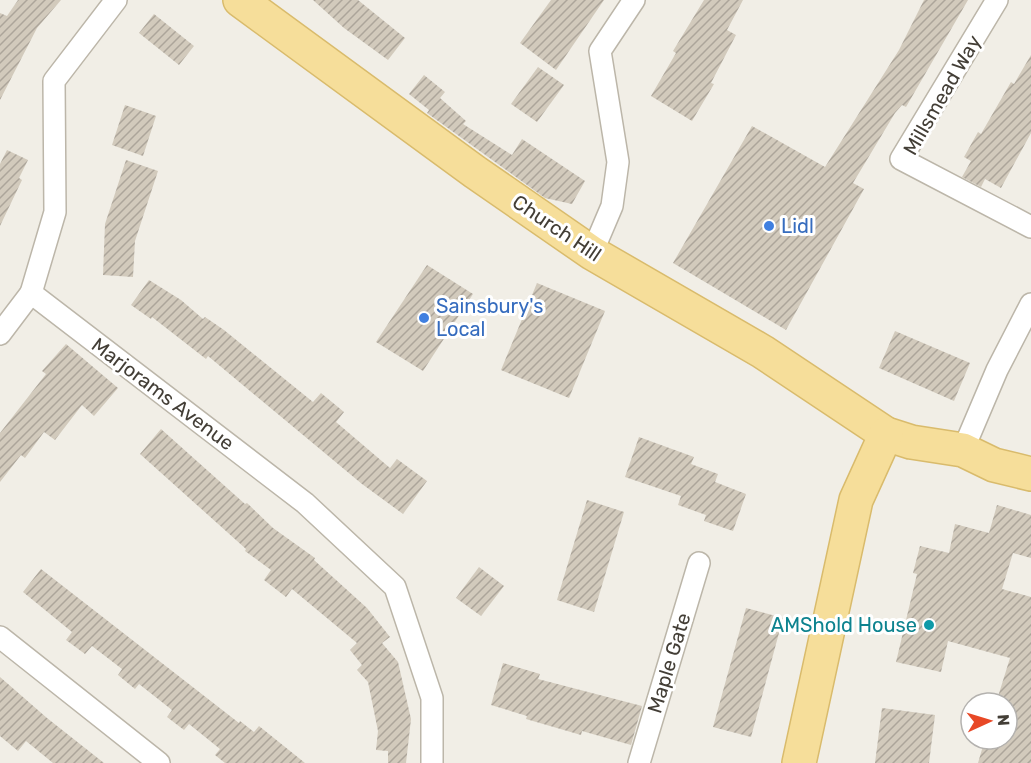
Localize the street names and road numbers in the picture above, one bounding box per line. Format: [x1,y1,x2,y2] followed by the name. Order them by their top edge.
[898,31,986,159] street label: Millsmead Way
[508,190,606,266] street label: Church Hill
[87,333,239,455] street label: Marjorams Avenue
[642,610,696,716] street label: Maple Gate

